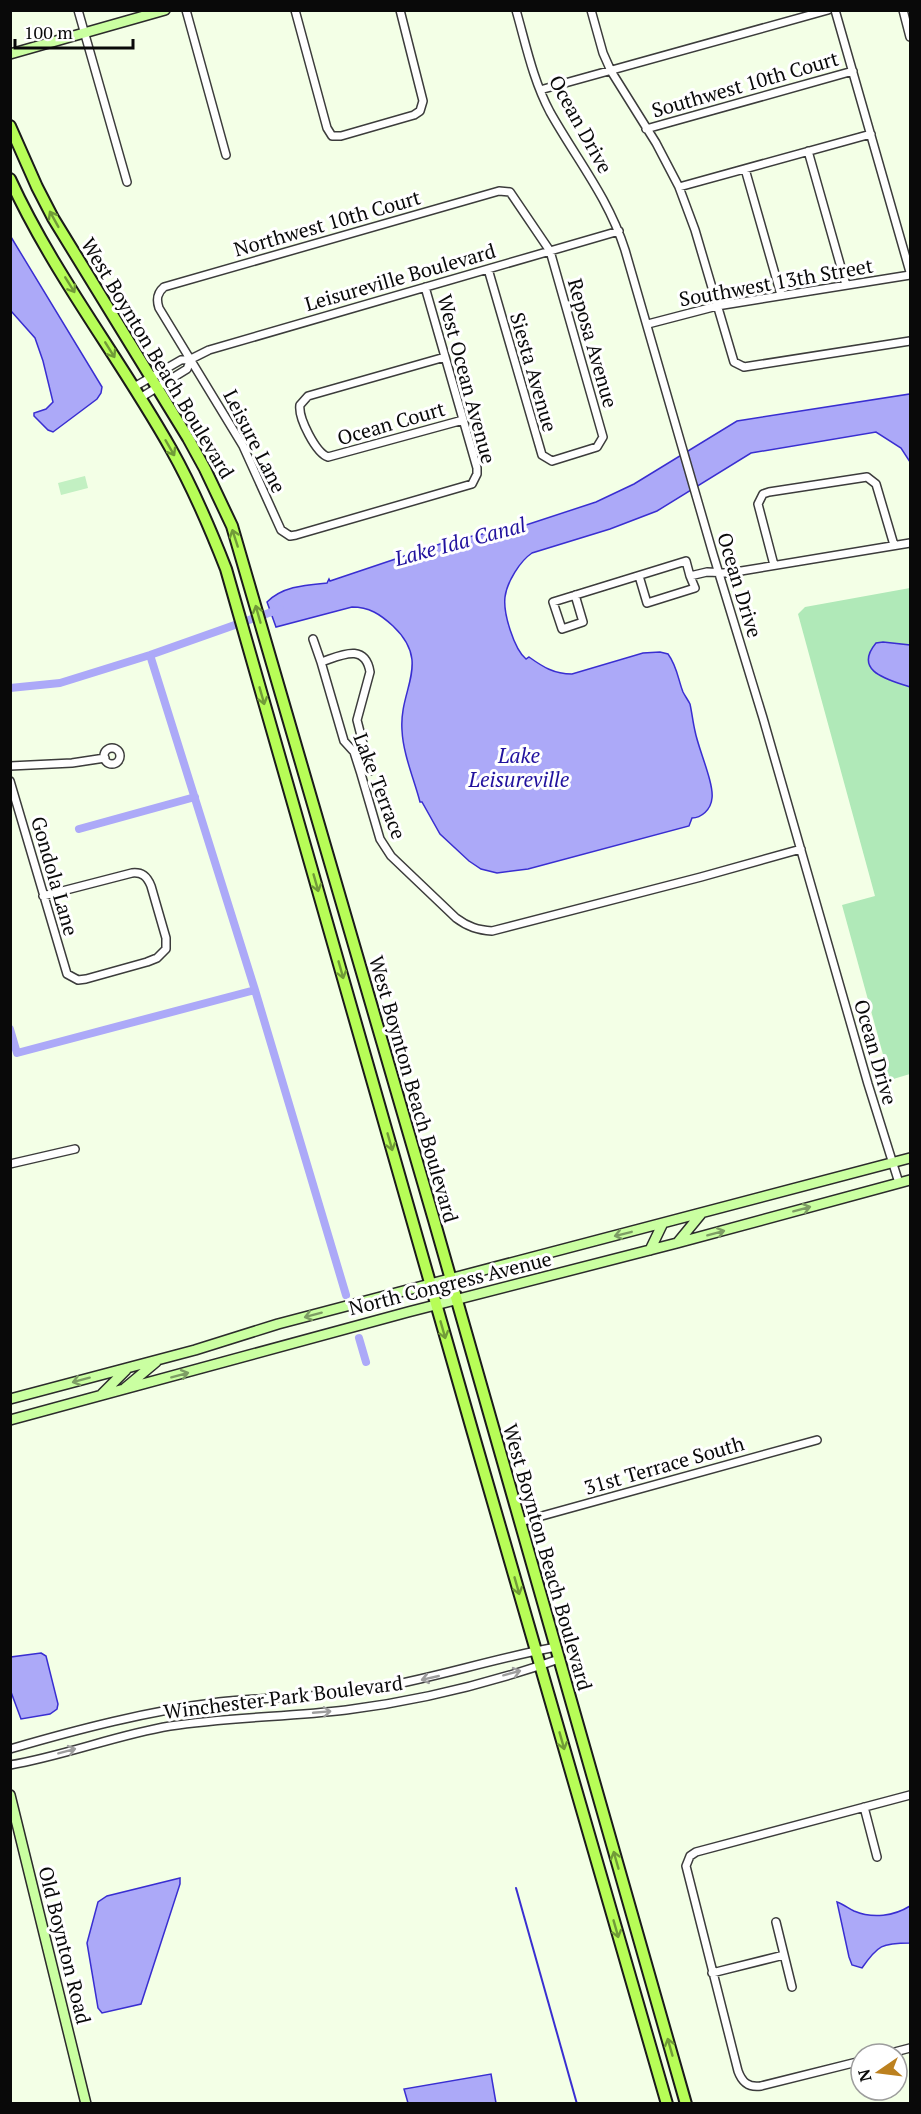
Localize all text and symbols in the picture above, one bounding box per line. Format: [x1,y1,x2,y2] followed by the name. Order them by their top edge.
[15,12,134,50] scale bar
[24,20,73,44] text: 100 m
[648,44,842,124] street label: Southwest 10th Court
[543,70,619,178] street label: Ocean Drive
[230,183,424,263] street label: Northwest 10th Court
[48,211,60,228] one-way arrow
[75,233,241,483] street label: West Boynton Beach Boulevard
[301,237,499,317] street label: Leisureville Boulevard
[677,252,876,312] street label: Southwest 13th Street
[562,275,624,411] street label: Reposa Avenue
[64,276,76,293] one-way arrow
[431,291,503,467] street label: West Ocean Avenue
[504,309,564,435] street label: Siesta Avenue
[105,341,117,358] one-way arrow
[217,385,293,497] street label: Leisure Lane
[334,395,448,451] street label: Ocean Court
[165,439,177,456] one-way arrow
[390,510,529,572] water label: Lake Ida Canal
[229,529,240,548] one-way arrow
[711,529,769,641] street label: Ocean Drive
[252,605,263,624] one-way arrow
[257,686,268,705] one-way arrow
[347,729,413,843] street label: Lake Terrace
[468,741,570,793] water label: Lake Leisureville
[25,813,85,939] street label: Gondola Lane
[311,873,322,892] one-way arrow
[363,952,465,1226] street label: West Boynton Beach Boulevard
[336,961,347,980] one-way arrow
[848,996,904,1108] street label: Ocean Drive
[385,1132,396,1151] one-way arrow
[792,1203,811,1214] one-way arrow
[706,1226,725,1238] one-way arrow
[614,1229,633,1241] one-way arrow
[346,1245,554,1321] street label: North Congress Avenue
[304,1310,323,1321] one-way arrow
[438,1320,449,1339] one-way arrow
[170,1369,189,1380] one-way arrow
[72,1375,91,1387] one-way arrow
[497,1420,599,1694] street label: West Boynton Beach Boulevard
[581,1429,747,1501] street label: 31st Terrace South
[512,1576,523,1595] one-way arrow
[502,1667,521,1679] one-way arrow
[162,1669,404,1725] street label: Winchester Park Boulevard
[421,1672,440,1684] one-way arrow
[311,1707,331,1718] one-way arrow
[557,1732,569,1751] one-way arrow
[57,1744,76,1756] one-way arrow
[610,1851,621,1870] one-way arrow
[32,1863,98,2027] street label: Old Boynton Road
[611,1919,623,1938] one-way arrow
[664,2038,675,2057] one-way arrow
[849,2042,909,2102] north arrow
[852,2067,877,2084] text: N

